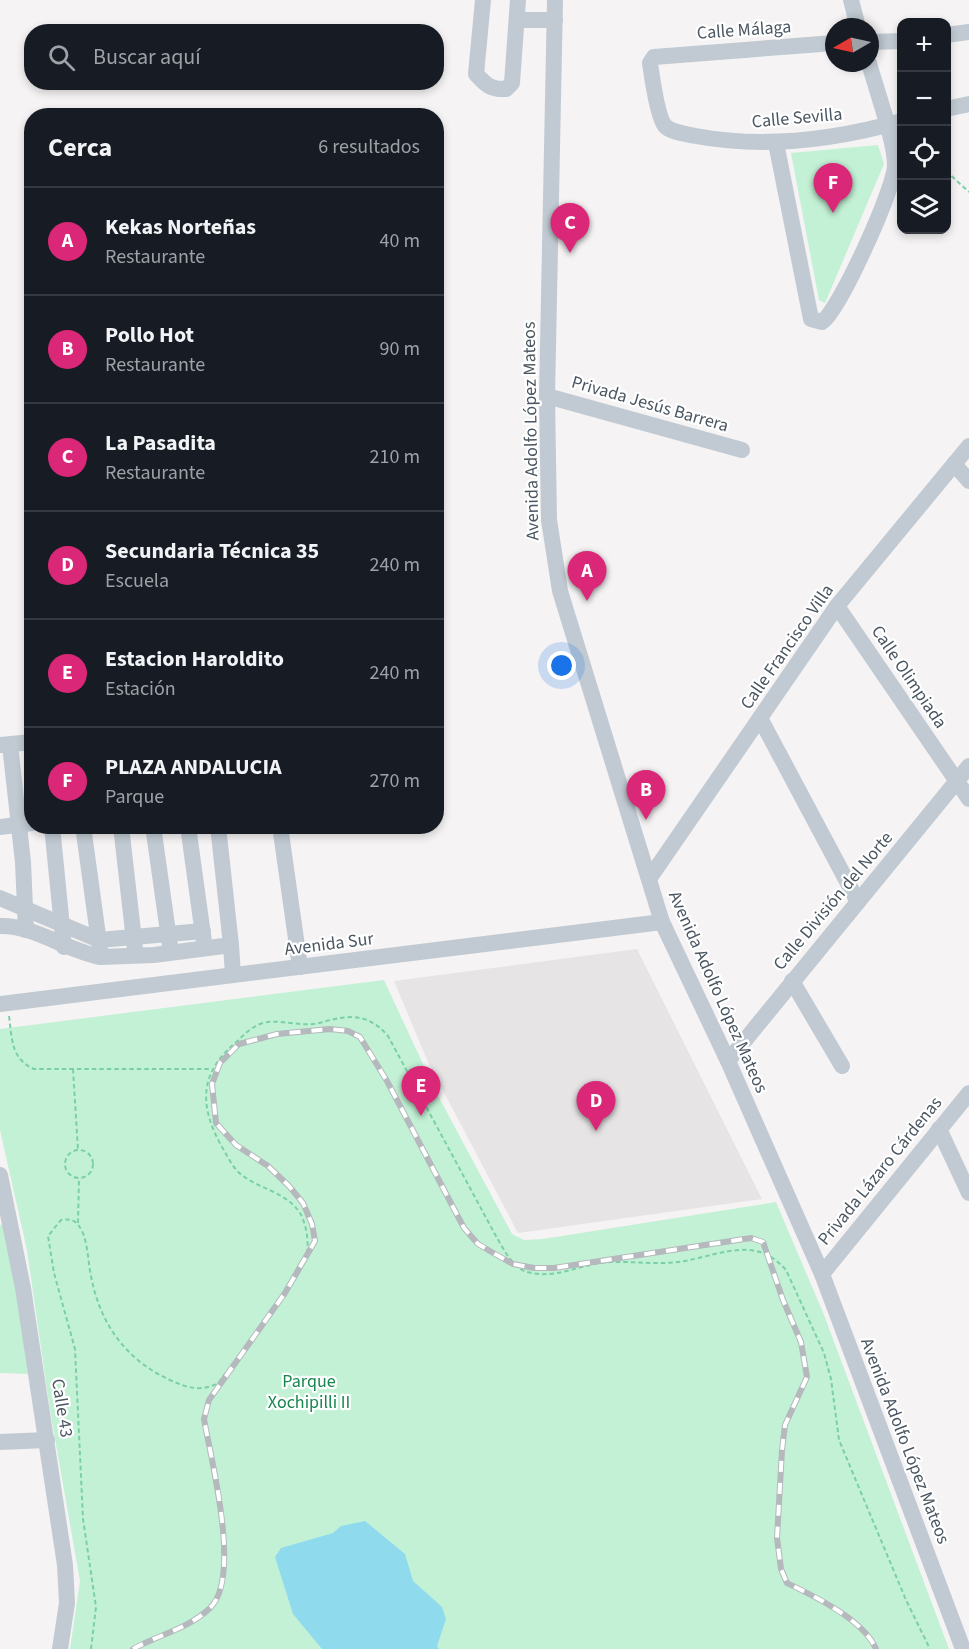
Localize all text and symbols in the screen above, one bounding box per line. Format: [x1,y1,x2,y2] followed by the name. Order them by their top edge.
[696,14,792,46] street label: Calle Málaga
[825,18,879,72] north arrow
[897,18,951,234] map controls
[897,18,951,72] button: +
[24,24,444,90] search box
[45,41,78,74] icon: search
[93,41,201,73] text: Buscar aquí
[897,72,951,126] button: −
[751,102,843,134] street label: Calle Sevilla
[897,126,951,180] button: locate
[48,129,112,166] text: Cerca
[318,133,420,161] text: 6 resultados
[814,164,852,213] pin: F
[897,180,951,234] button: layers
[550,204,590,253] pin: C
[105,211,256,243] text: Kekas Norteñas
[62,227,73,255] text: A
[380,227,420,255] text: 40 m
[105,243,205,271] text: Restaurante
[105,319,194,351] text: Pollo Hot
[517,321,545,541] street label: Avenida Adolfo López Mateos
[61,335,74,363] text: B
[380,335,420,363] text: 90 m
[105,351,205,379] text: Restaurante
[568,370,732,438] street label: Privada Jesús Barrera
[105,427,216,459] text: La Pasadita
[62,443,73,471] text: C
[370,443,420,471] text: 210 m
[105,459,205,487] text: Restaurante
[105,535,319,567] text: Secundaria Técnica 35
[61,551,74,579] text: D
[370,551,420,579] text: 240 m
[568,552,606,601] pin: A
[105,567,169,595] text: Escuela
[734,579,840,715] street label: Calle Francisco Villa
[865,620,953,734] street label: Calle Olimpiada
[105,643,284,675] text: Estacion Haroldito
[547,651,576,680] your location
[62,659,73,687] text: E
[370,659,420,687] text: 240 m
[105,675,176,703] text: Estación
[105,751,282,783] text: PLAZA ANDALUCIA
[62,767,73,795] text: F
[370,767,420,795] text: 270 m
[626,770,666,820] pin: B
[105,783,164,811] text: Parque
[767,826,899,976] street label: Calle División del Norte
[662,887,774,1097] street label: Avenida Adolfo López Mateos
[283,926,376,962] street label: Avenida Sur
[402,1066,440,1116] pin: E
[576,1082,616,1131] pin: D
[812,1091,948,1251] street label: Privada Lázaro Cárdenas
[854,1334,956,1548] street label: Avenida Adolfo López Mateos
[268,1369,350,1415] park label: Parque Xochipilli II
[45,1377,79,1439] street label: Calle 43

